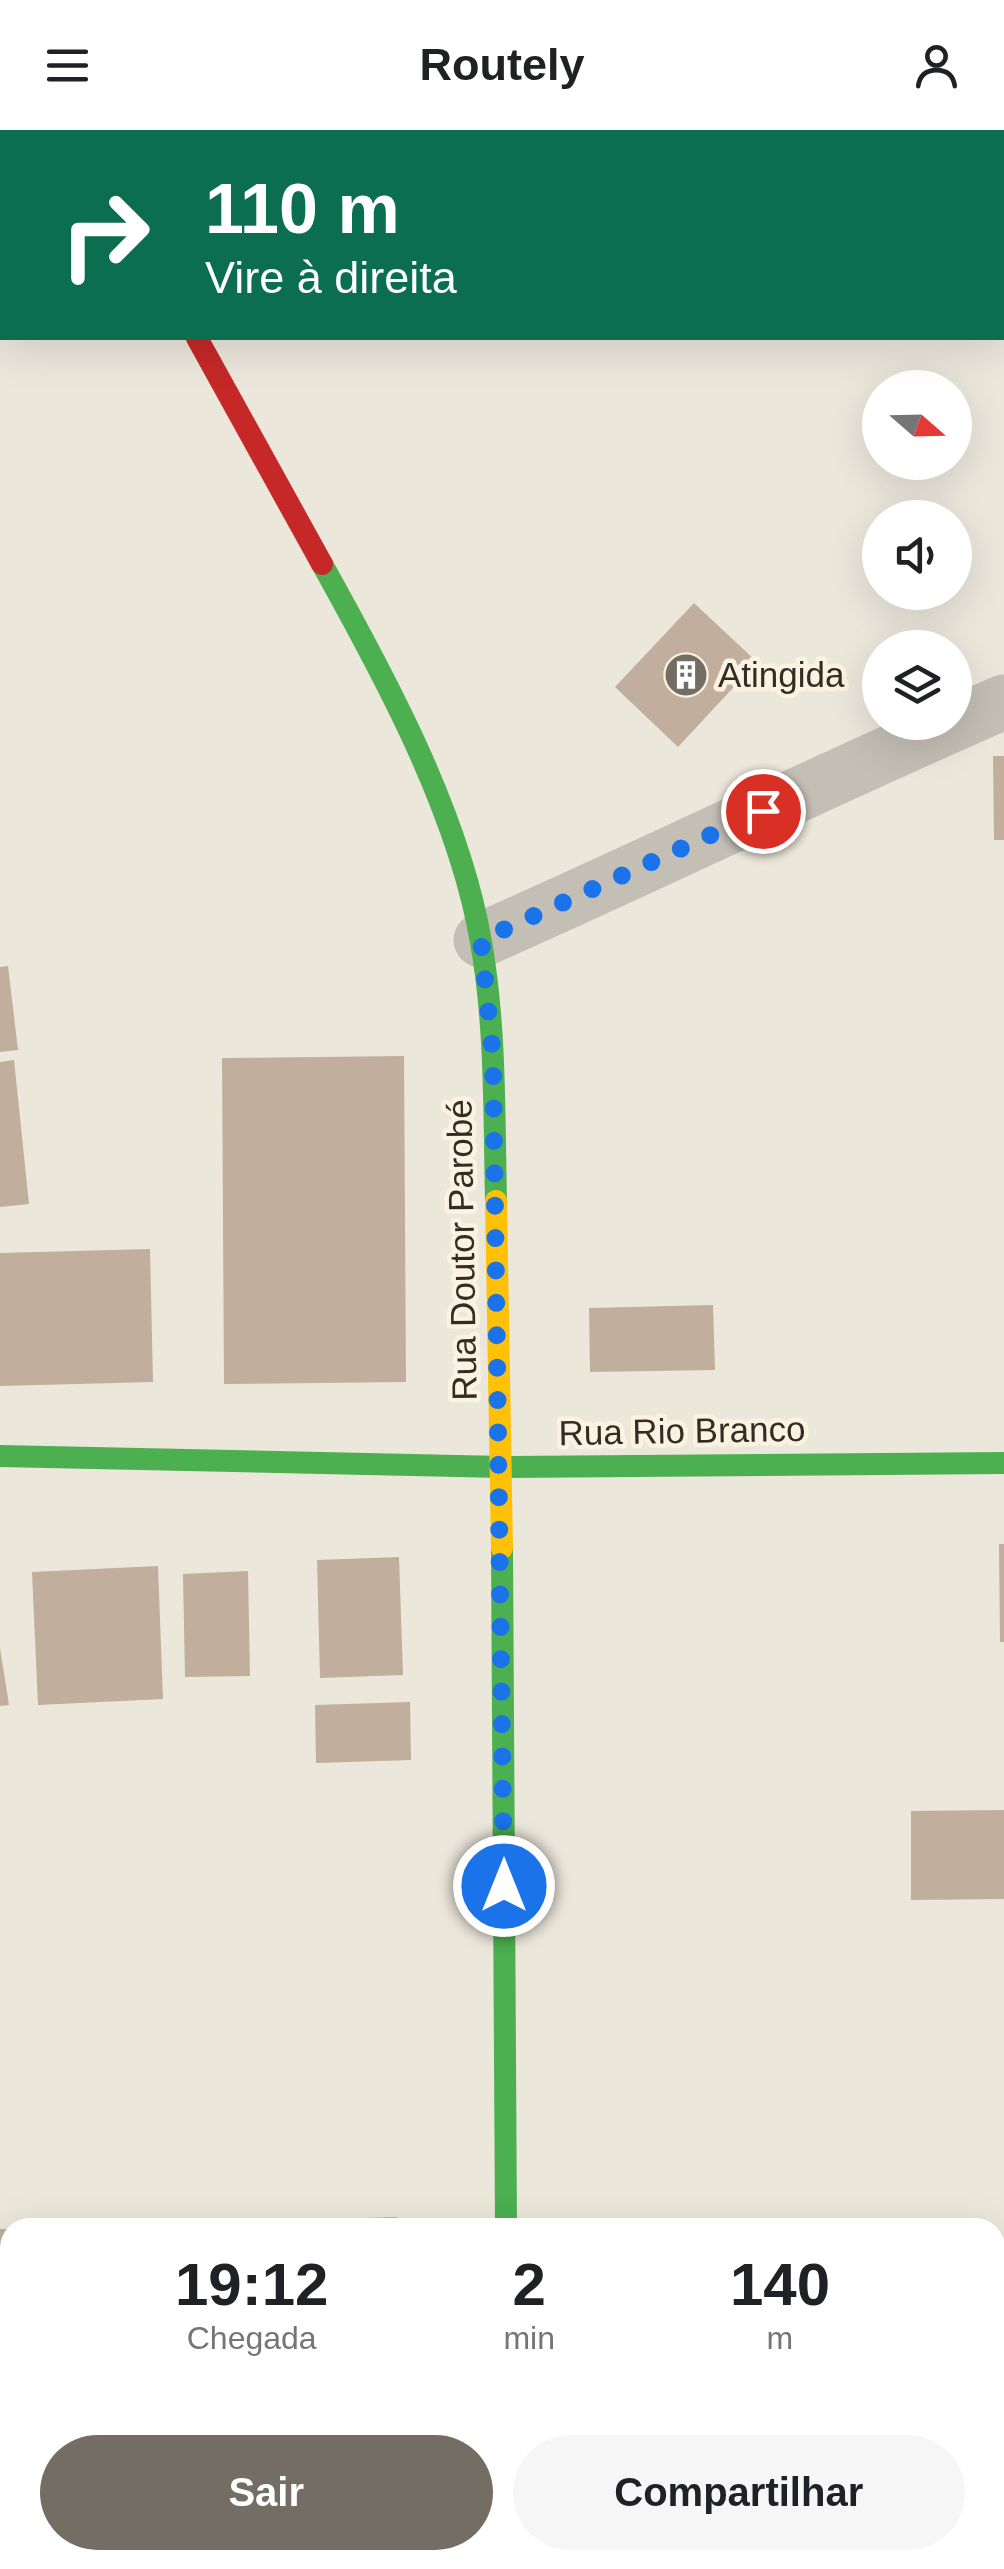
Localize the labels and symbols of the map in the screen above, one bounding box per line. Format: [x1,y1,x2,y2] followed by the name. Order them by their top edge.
[862,370,972,480] north arrow
[663,652,709,698] building icon: Atingida
[718,655,845,694] place label: Atingida
[721,769,806,854] pin
[439,1099,484,1401] street label: Rua Doutor Parobé
[558,1409,806,1452] street label: Rua Rio Branco
[452,1834,556,1938] position arrow

